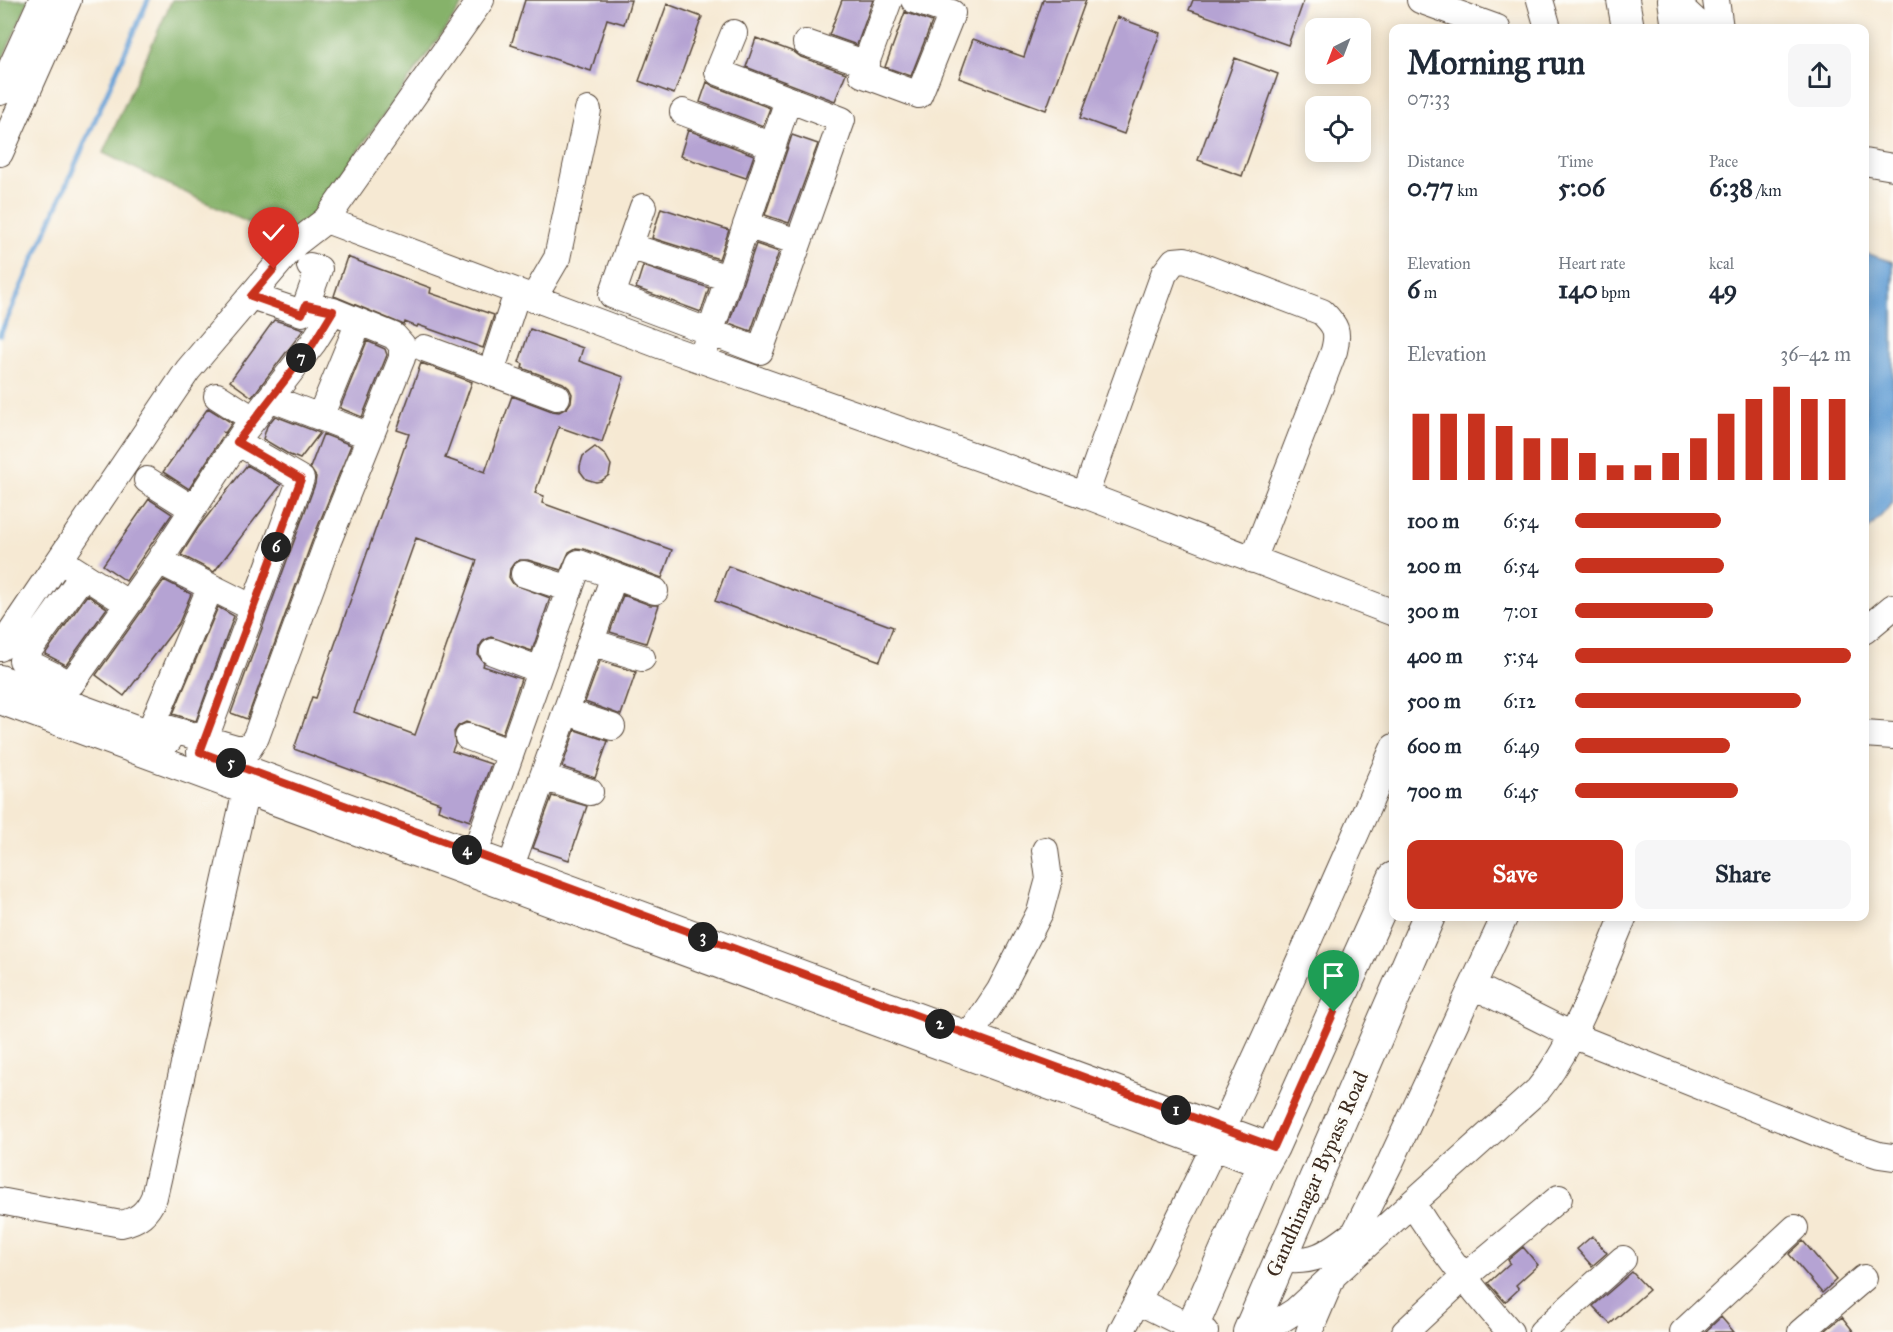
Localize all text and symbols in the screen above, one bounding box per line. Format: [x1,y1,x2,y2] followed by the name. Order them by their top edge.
[1305,18,1371,84] north arrow
[1305,18,1371,162] map controls
[1407,43,1585,83] text: Morning run
[1788,44,1851,107] button: share
[1407,86,1450,110] text: 07:33
[1305,96,1371,162] button: locate
[1407,152,1464,171] text: Distance
[1558,152,1593,171] text: Time
[1709,152,1738,171] text: Pace
[1407,171,1454,203] text: 0.77
[1558,171,1605,203] text: 5:06
[1709,171,1753,203] text: 6:38
[1454,181,1478,200] text: km
[1753,181,1782,200] text: /km
[248,207,299,269] pin
[257,216,290,249] icon: check
[1407,254,1471,273] text: Elevation
[1558,254,1625,273] text: Heart rate
[1709,254,1734,273] text: kcal
[1407,273,1420,305] text: 6
[1558,273,1598,305] text: 140
[1709,273,1737,305] text: 49
[1420,283,1437,302] text: m
[1598,283,1631,302] text: bpm
[1407,342,1486,366] text: Elevation
[1780,342,1851,366] text: 36–42 m
[286,343,316,373] pin: 7
[297,348,305,367] text: 7
[1407,509,1459,533] text: 100 m
[1503,509,1538,533] text: 6:54
[261,532,291,562] pin: 6
[272,537,280,556] text: 6
[1407,554,1461,578] text: 200 m
[1503,554,1538,578] text: 6:54
[1407,599,1459,623] text: 300 m
[1503,599,1538,623] text: 7:01
[1407,644,1463,668] text: 400 m
[1503,644,1537,668] text: 5:54
[1407,689,1461,713] text: 500 m
[1503,689,1536,713] text: 6:12
[1407,734,1462,758] text: 600 m
[1503,734,1540,758] text: 6:49
[216,748,246,778] pin: 5
[227,753,235,772] text: 5
[1407,779,1462,803] text: 700 m
[1503,779,1539,803] text: 6:45
[452,835,482,865] pin: 4
[463,840,471,859] text: 4
[1407,840,1623,909] button: Save
[1635,840,1851,909] button: Share
[688,922,718,952] pin: 3
[700,927,706,946] text: 3
[1308,950,1359,1012] pin
[1317,959,1350,992] icon: arrive
[925,1009,955,1039] pin: 2
[936,1014,944,1033] text: 2
[1260,1067,1374,1281] street label: Gandhinagar Bypass Road
[1161,1095,1191,1125] pin: 1
[1173,1100,1179,1119] text: 1

